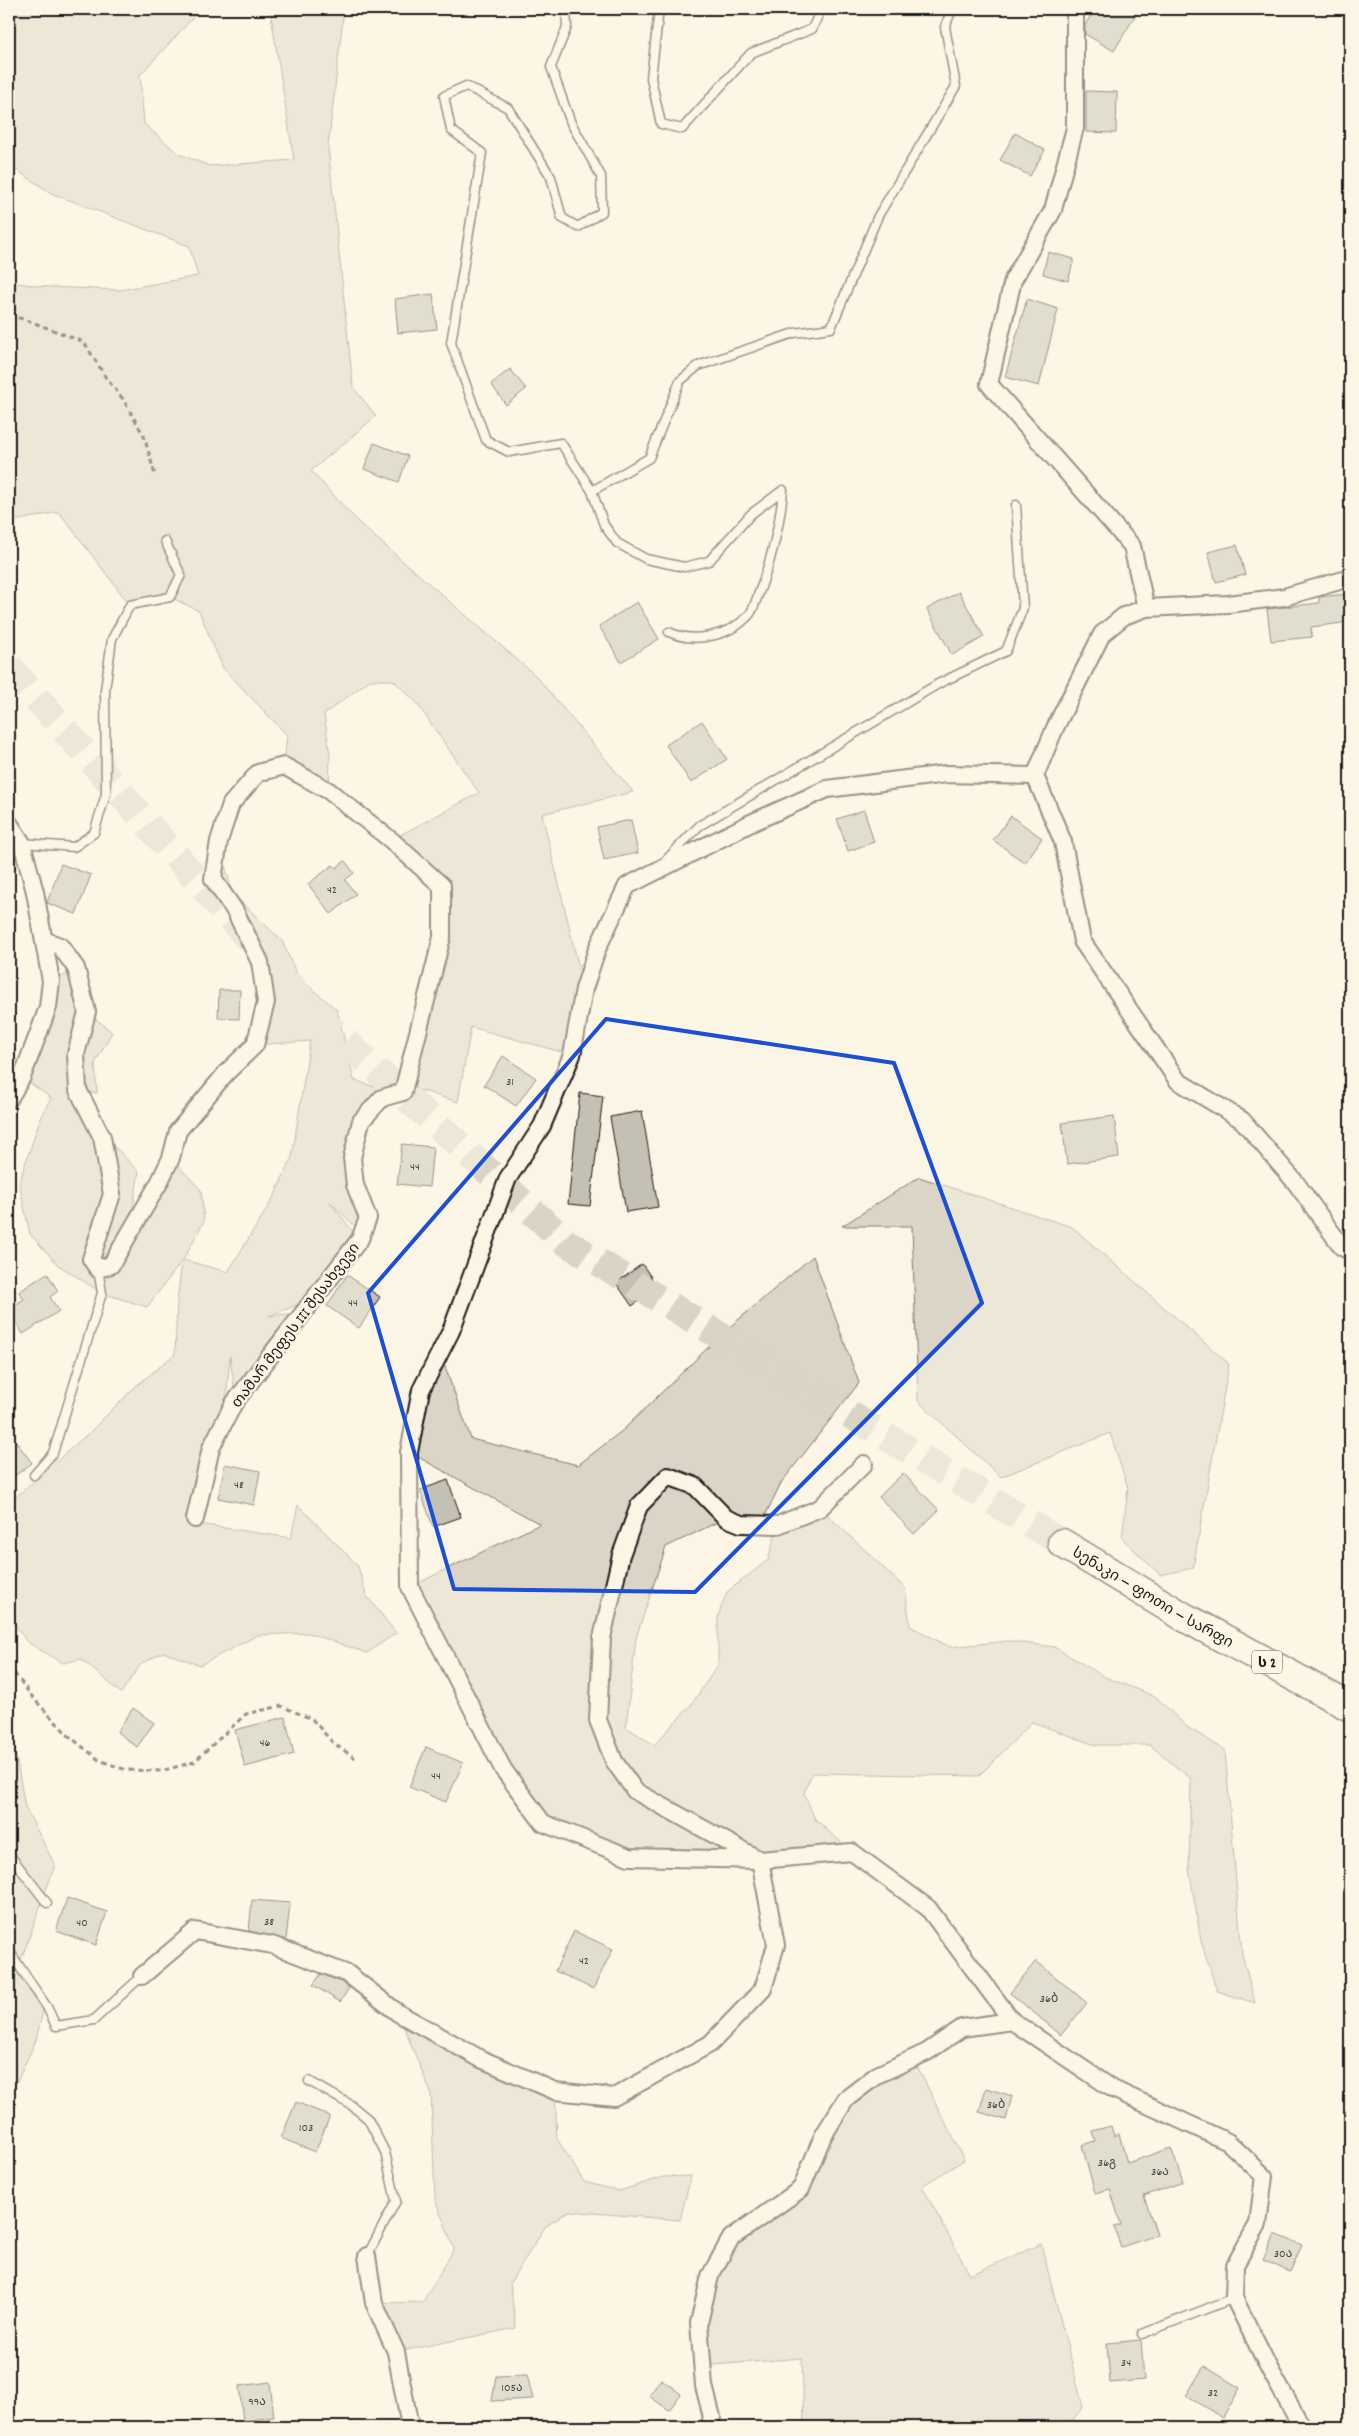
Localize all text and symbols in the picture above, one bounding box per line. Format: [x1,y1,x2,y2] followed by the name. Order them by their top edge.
[327,882,337,899] house number: 42
[506,1074,514,1091] house number: 31
[410,1159,420,1176] house number: 44
[227,1239,366,1413] street label: თამარ მეფეს III შესახვევი
[348,1295,358,1312] house number: 44
[234,1477,244,1494] house number: 48
[1067,1543,1237,1655] street label: სენაკი — ფოთი — სარფი
[1252,1650,1282,1674] road number: ს 2
[260,1735,271,1752] house number: 46
[431,1768,441,1785] house number: 44
[264,1914,274,1931] house number: 38
[76,1915,88,1932] house number: 40
[579,1953,589,1970] house number: 42
[1040,1991,1058,2008] house number: 36ბ
[987,2097,1005,2114] house number: 36ბ
[299,2120,313,2137] house number: 103
[1098,2155,1116,2172] house number: 36გ
[1151,2164,1169,2181] house number: 36ა
[1274,2246,1292,2263] house number: 30ა
[1121,2355,1131,2372] house number: 34
[501,2380,523,2397] house number: 105ა
[1208,2385,1218,2402] house number: 32
[248,2394,266,2411] house number: 99ა

